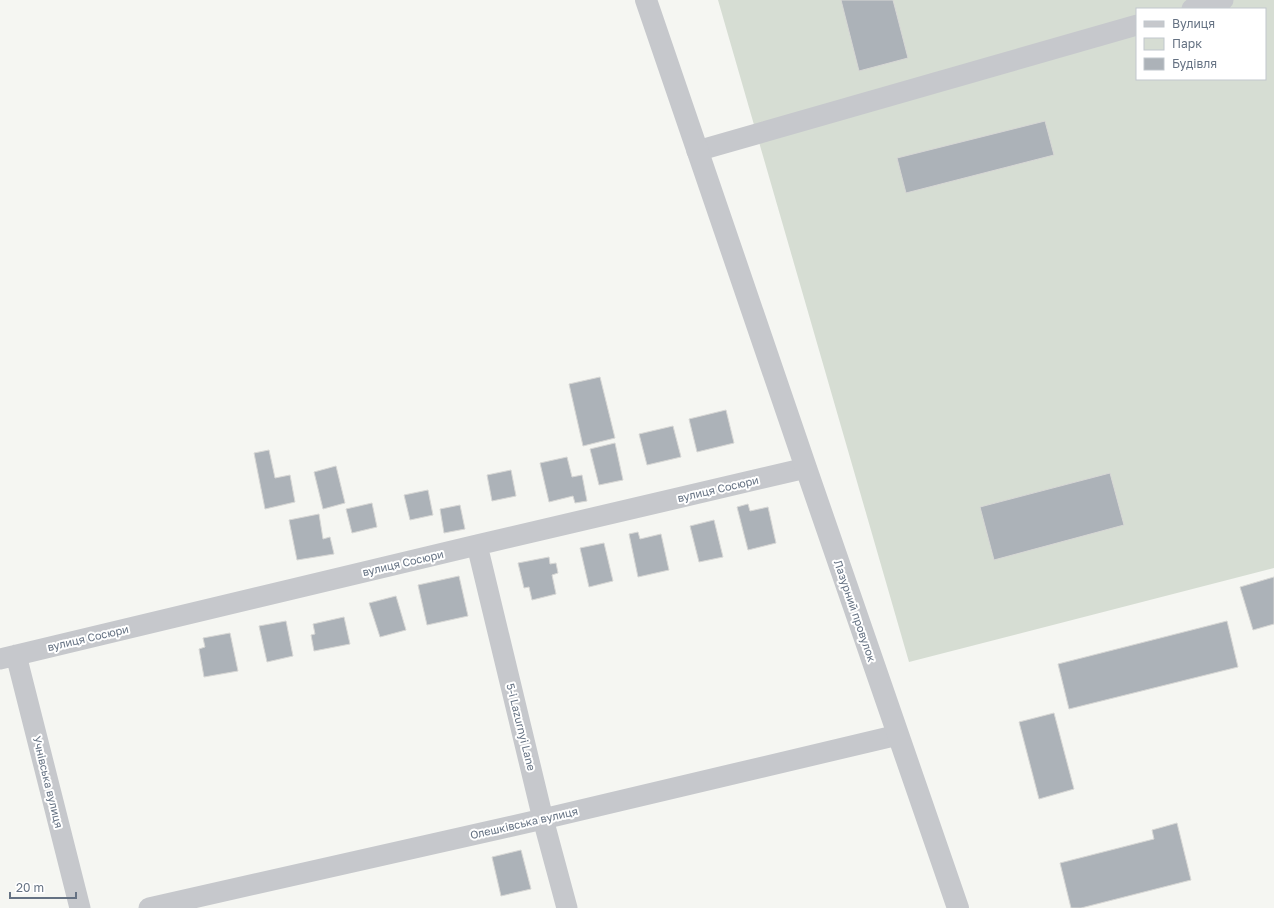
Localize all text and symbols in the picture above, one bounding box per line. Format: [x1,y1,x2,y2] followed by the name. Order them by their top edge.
[1136,8,1266,80] legend
[1172,16,1215,31] text: Вулиця
[1172,36,1202,51] text: Парк
[1172,56,1217,71] text: Будівля
[676,473,760,504] street label: вулиця Сосюри
[361,547,445,578] street label: вулиця Сосюри
[832,558,879,664] street label: Лазурний провулок
[46,622,130,653] street label: вулиця Сосюри
[504,682,539,772] street label: 5-i Lazurnyi Lane
[31,735,66,829] street label: Учнівська вулиця
[469,804,579,841] street label: Олешківська вулиця
[10,874,76,900] scale bar
[16,880,44,895] text: 20 m

